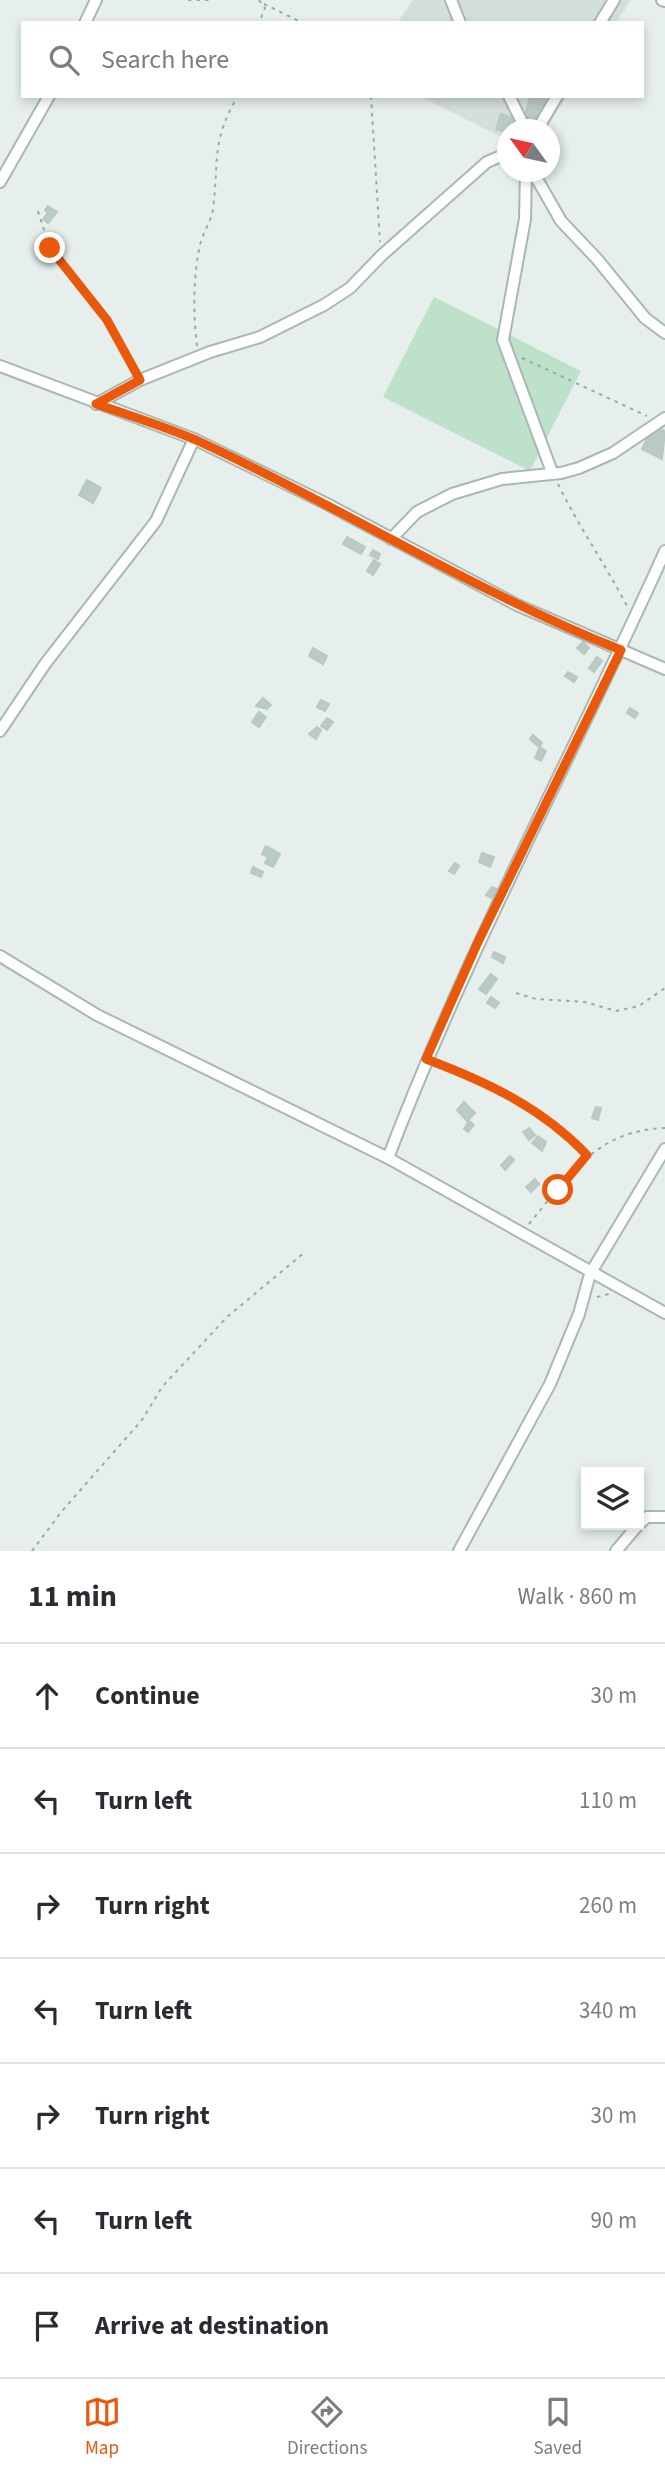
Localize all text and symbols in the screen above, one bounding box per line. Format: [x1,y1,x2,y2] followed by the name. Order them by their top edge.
[21,21,644,98] search box
[45,41,83,79] icon: search
[101,41,229,78] text: Search here
[497,119,560,182] north arrow
[34,232,65,263] route end
[542,1174,573,1205] route start
[581,1467,644,1530] map controls
[581,1467,644,1530] button: layers
[28,1575,117,1618] text: 11 min
[518,1580,637,1613] text: Walk · 860 m
[28,1677,66,1715] icon: ahead
[95,1677,200,1714] text: Continue
[590,1679,637,1712] text: 30 m
[28,1782,66,1820] icon: left
[95,1782,192,1819] text: Turn left
[579,1784,637,1817] text: 110 m
[28,1887,66,1925] icon: right
[95,1887,210,1924] text: Turn right
[579,1889,637,1922] text: 260 m
[28,1992,66,2030] icon: left
[95,1992,192,2029] text: Turn left
[579,1994,637,2027] text: 340 m
[28,2097,66,2135] icon: right
[95,2097,210,2134] text: Turn right
[590,2099,637,2132] text: 30 m
[28,2202,66,2240] icon: left
[95,2202,192,2239] text: Turn left
[590,2204,637,2237] text: 90 m
[28,2307,66,2345] icon: arrive
[95,2307,329,2344] text: Arrive at destination
[83,2393,121,2462] tab: Map
[287,2393,367,2462] tab: Directions
[533,2393,582,2462] tab: Saved

